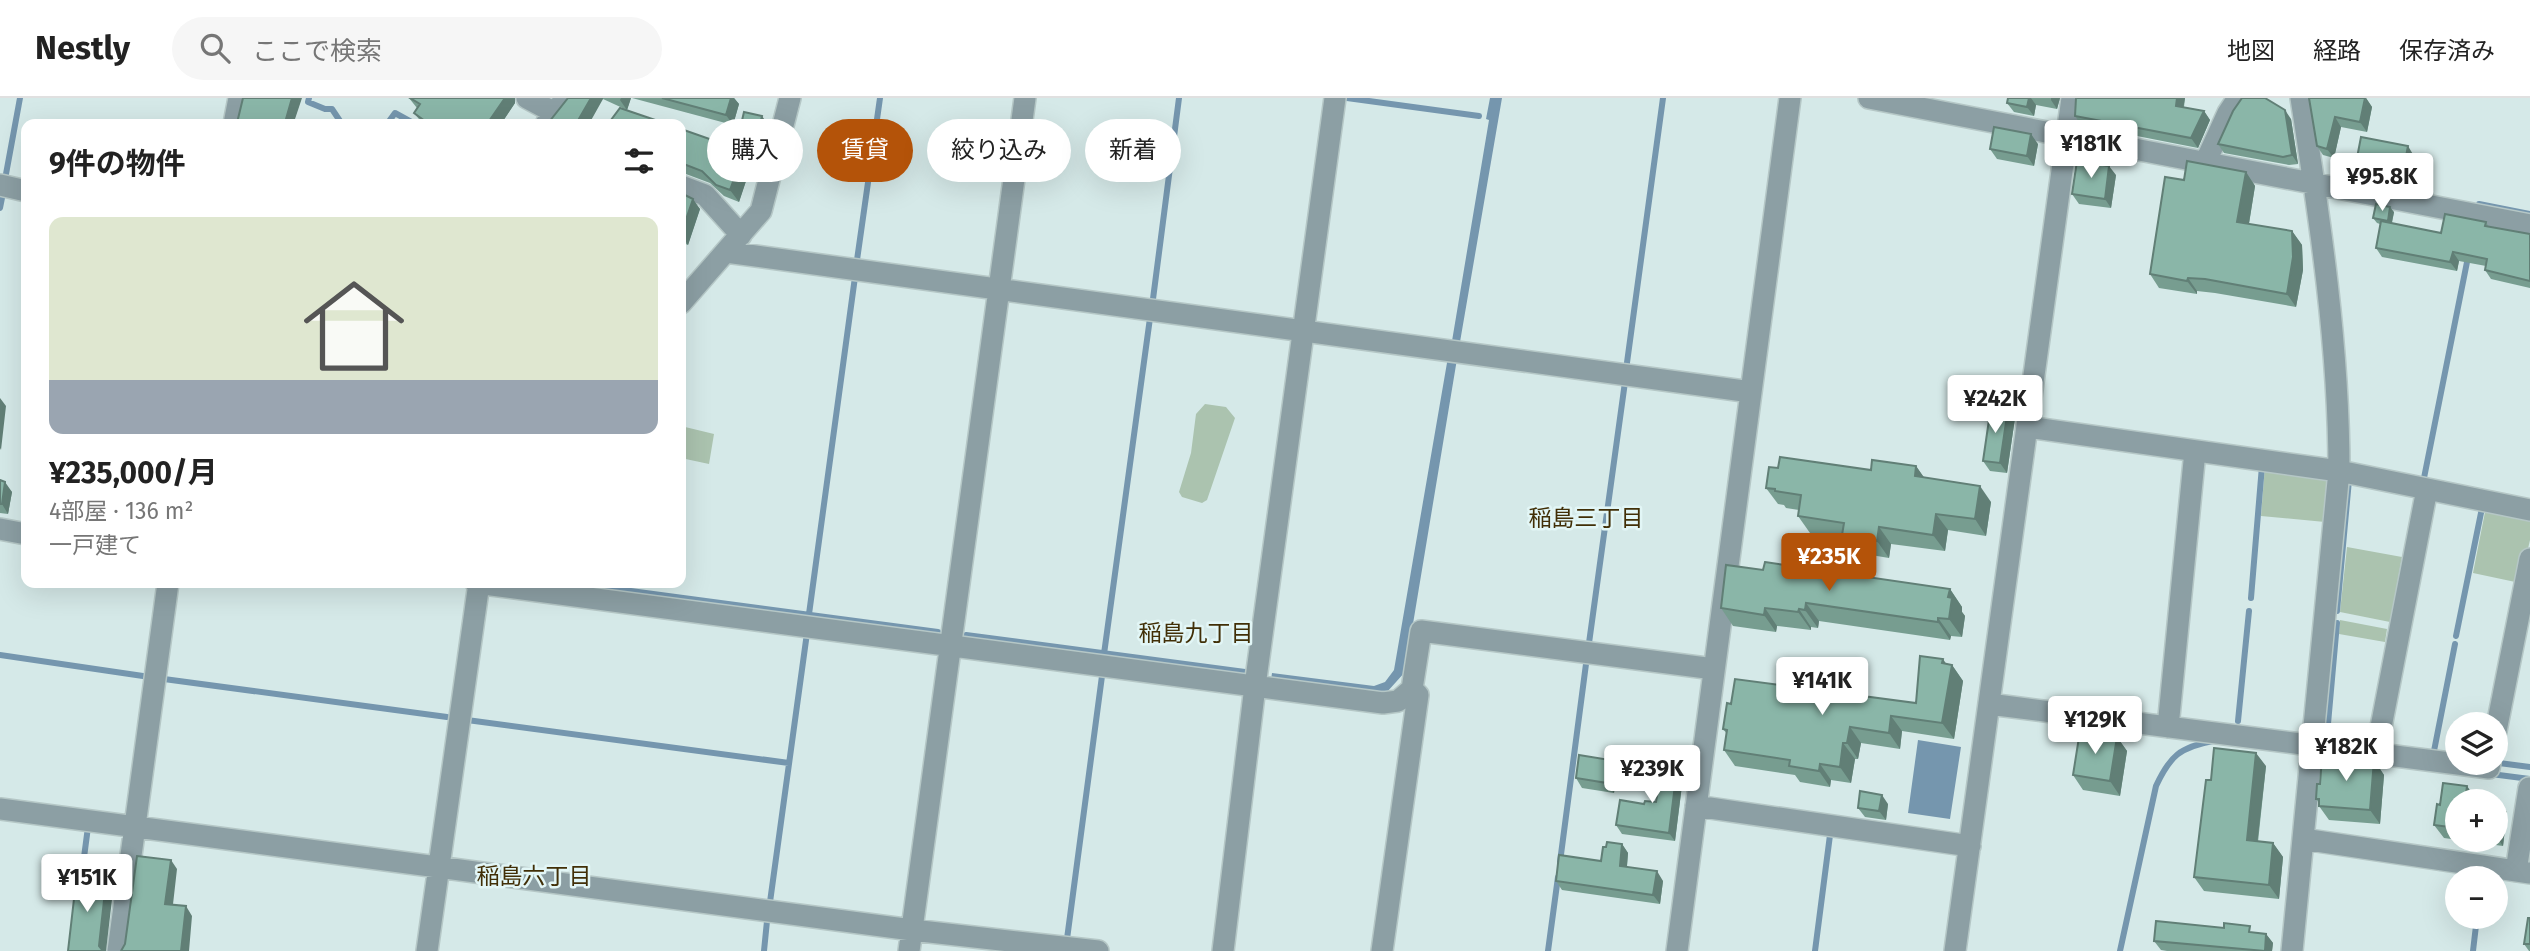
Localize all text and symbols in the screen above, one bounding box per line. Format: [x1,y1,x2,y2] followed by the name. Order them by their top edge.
[172,17,662,80] search box
[35,28,130,68] text: Nestly
[196,29,234,67] icon: search
[252,36,382,67] text: ここで検索
[2227,37,2275,65] text: 地図
[2313,37,2361,65] text: 経路
[2399,37,2495,65] text: 保存済み
[707,119,803,182] chip: 購入
[817,119,913,182] chip: 賃貸
[927,119,1071,182] chip: 絞り込み
[1085,119,1181,182] chip: 新着
[2042,120,2140,180] pin: ¥181K
[2061,129,2121,157] text: ¥181K
[620,142,658,180] icon: filters
[49,146,186,182] text: 9件の物件
[2325,153,2439,213] pin: ¥95.8K
[2346,162,2418,190] text: ¥95.8K
[291,263,417,389] icon: home
[1946,376,2044,435] pin: ¥242K
[1964,384,2026,412] text: ¥242K
[49,455,218,491] text: ¥235,000/月
[49,497,194,525] text: 4部屋 · 136 m²
[1529,504,1644,532] district label: 稲島三丁目
[49,531,141,559] text: 一戸建て
[1780,533,1878,593] pin: ¥235K
[1797,542,1861,570] text: ¥235K
[1139,619,1254,647] district label: 稲島九丁目
[1773,658,1871,717] pin: ¥141K
[1792,666,1852,694] text: ¥141K
[2046,696,2144,756] pin: ¥129K
[2064,705,2126,733] text: ¥129K
[2445,712,2508,929] map controls
[2445,712,2508,775] button: layers
[2297,724,2395,783] pin: ¥182K
[2315,732,2377,760] text: ¥182K
[1603,746,1701,805] pin: ¥239K
[1620,754,1684,782] text: ¥239K
[2445,789,2508,852] button: +
[38,854,136,914] pin: ¥151K
[477,862,592,890] district label: 稲島六丁目
[57,863,117,891] text: ¥151K
[2445,866,2508,929] button: −

